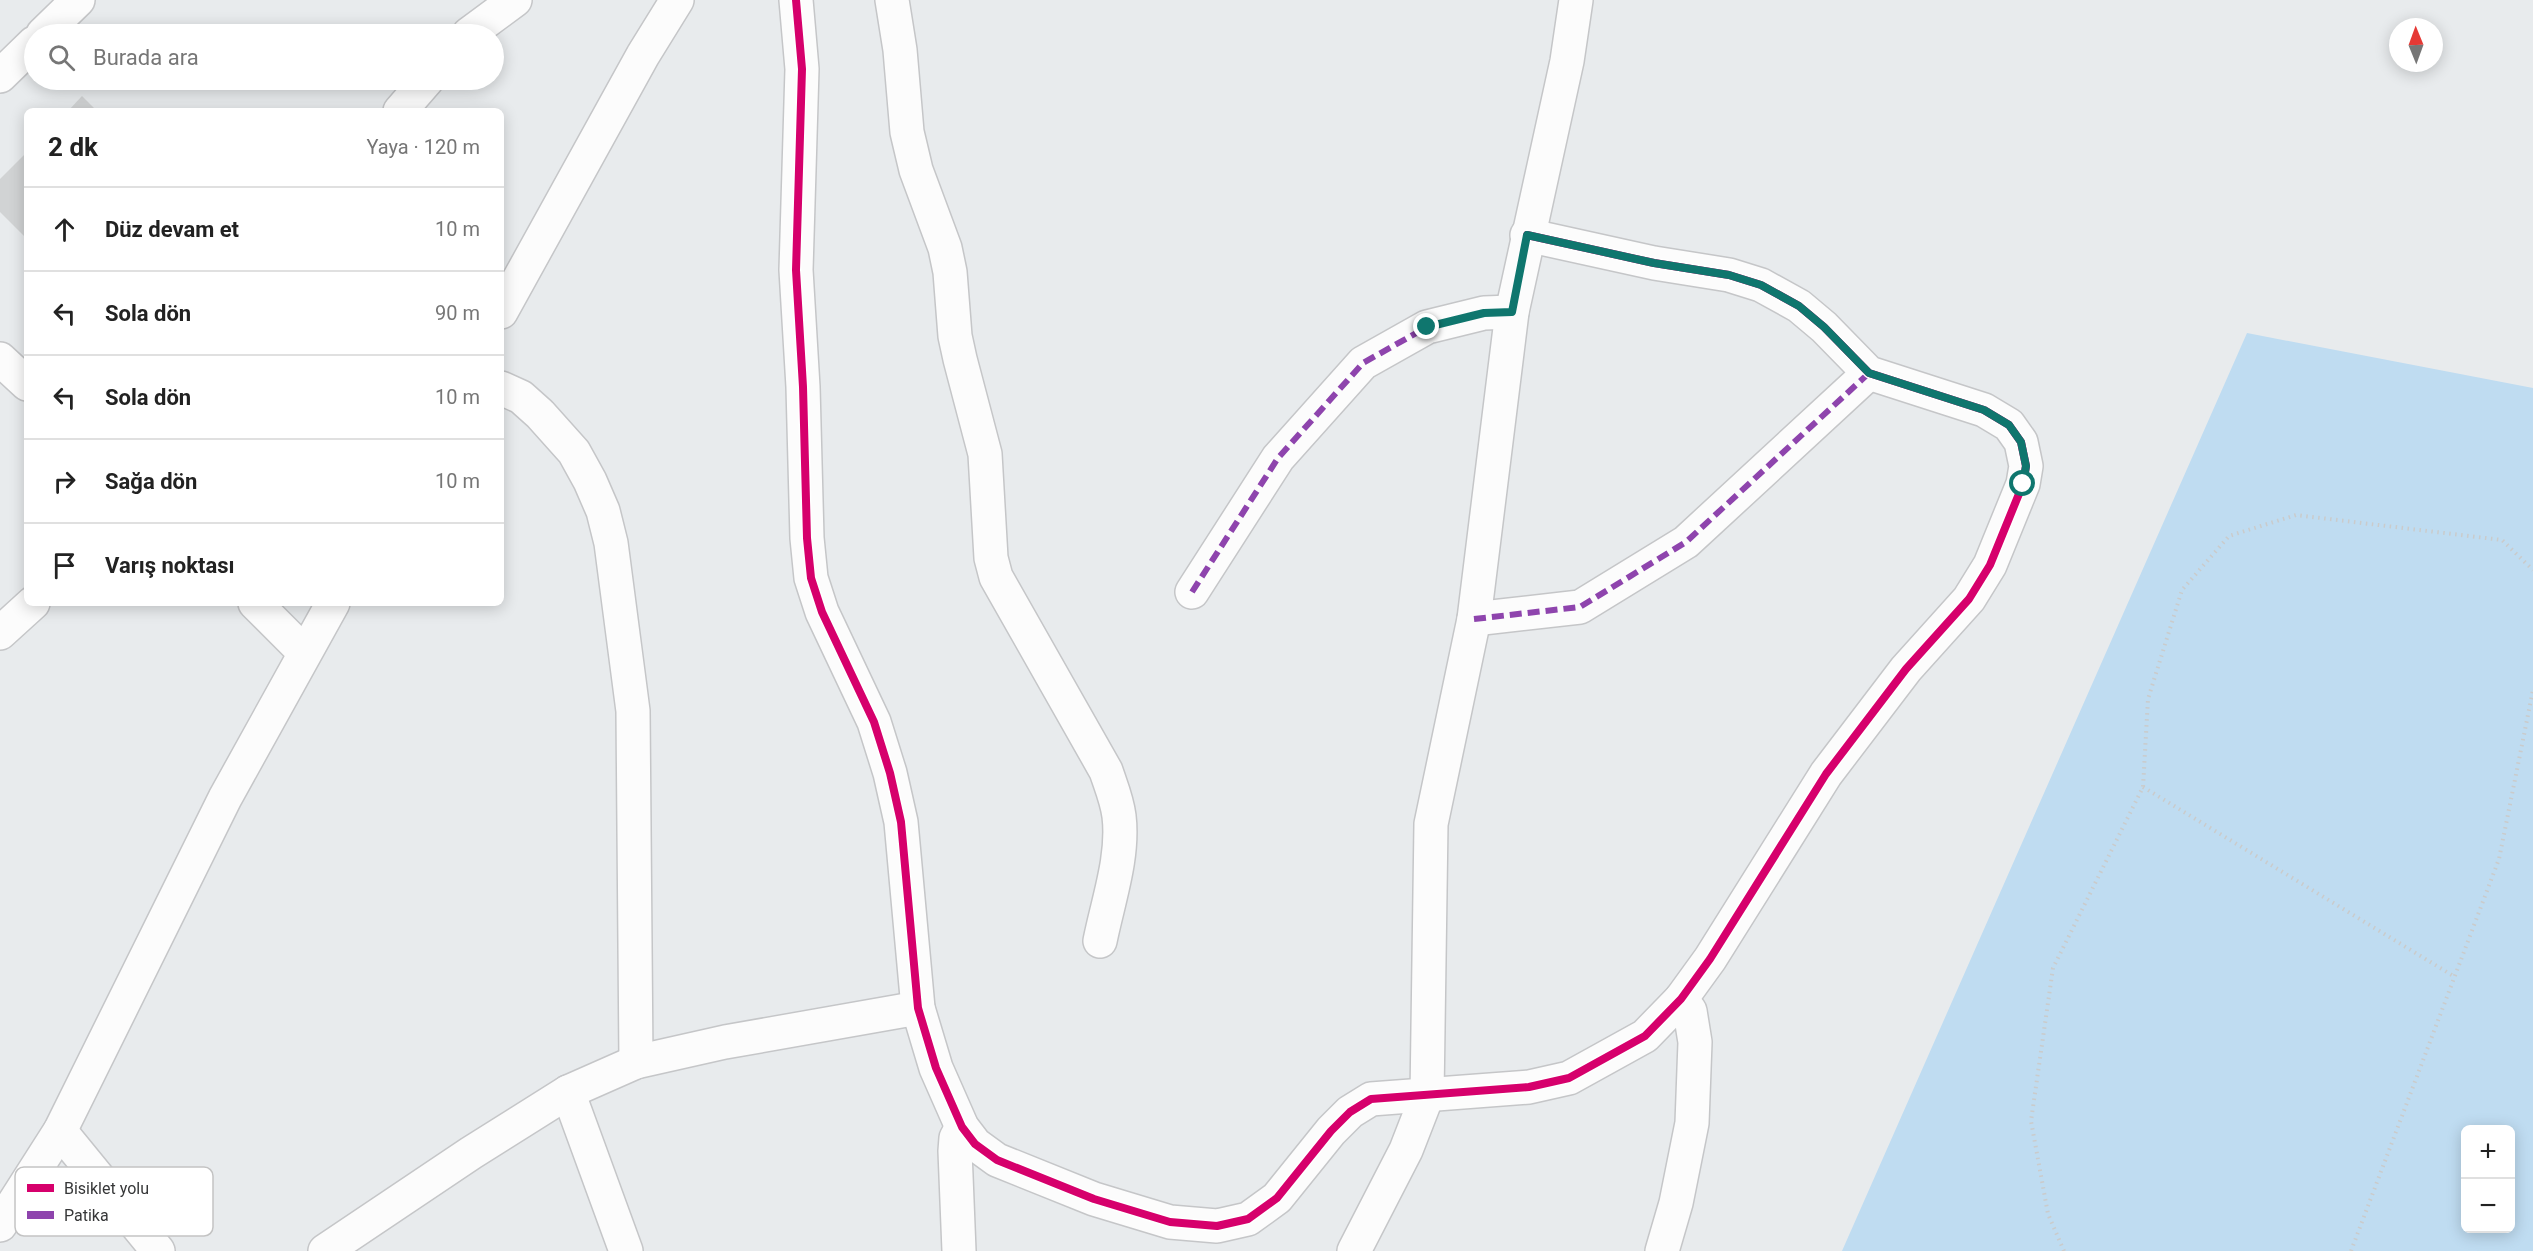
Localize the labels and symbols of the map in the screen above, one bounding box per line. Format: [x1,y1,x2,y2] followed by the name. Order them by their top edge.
[2389,18,2443,72] north arrow
[1413,313,1439,339] route end
[2009,470,2035,496] route start
[15,1167,213,1236] legend
[64,1179,149,1198] text: Bisiklet yolu
[64,1206,109,1225] text: Patika

